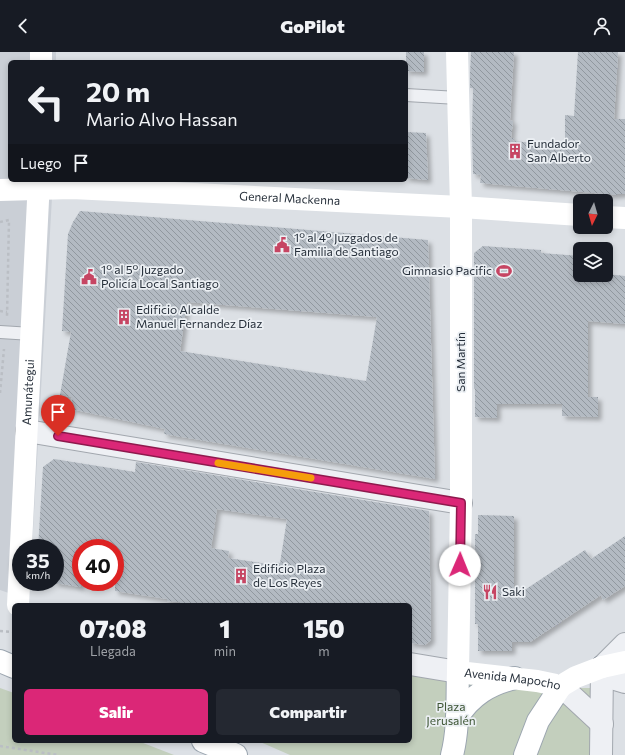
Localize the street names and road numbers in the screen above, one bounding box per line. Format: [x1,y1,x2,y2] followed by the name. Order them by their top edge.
[239,188,341,207] street label: General Mackenna
[453,332,467,392] street label: San Martín
[19,359,36,426] street label: Amunátegui
[463,665,562,692] street label: Avenida Mapocho

